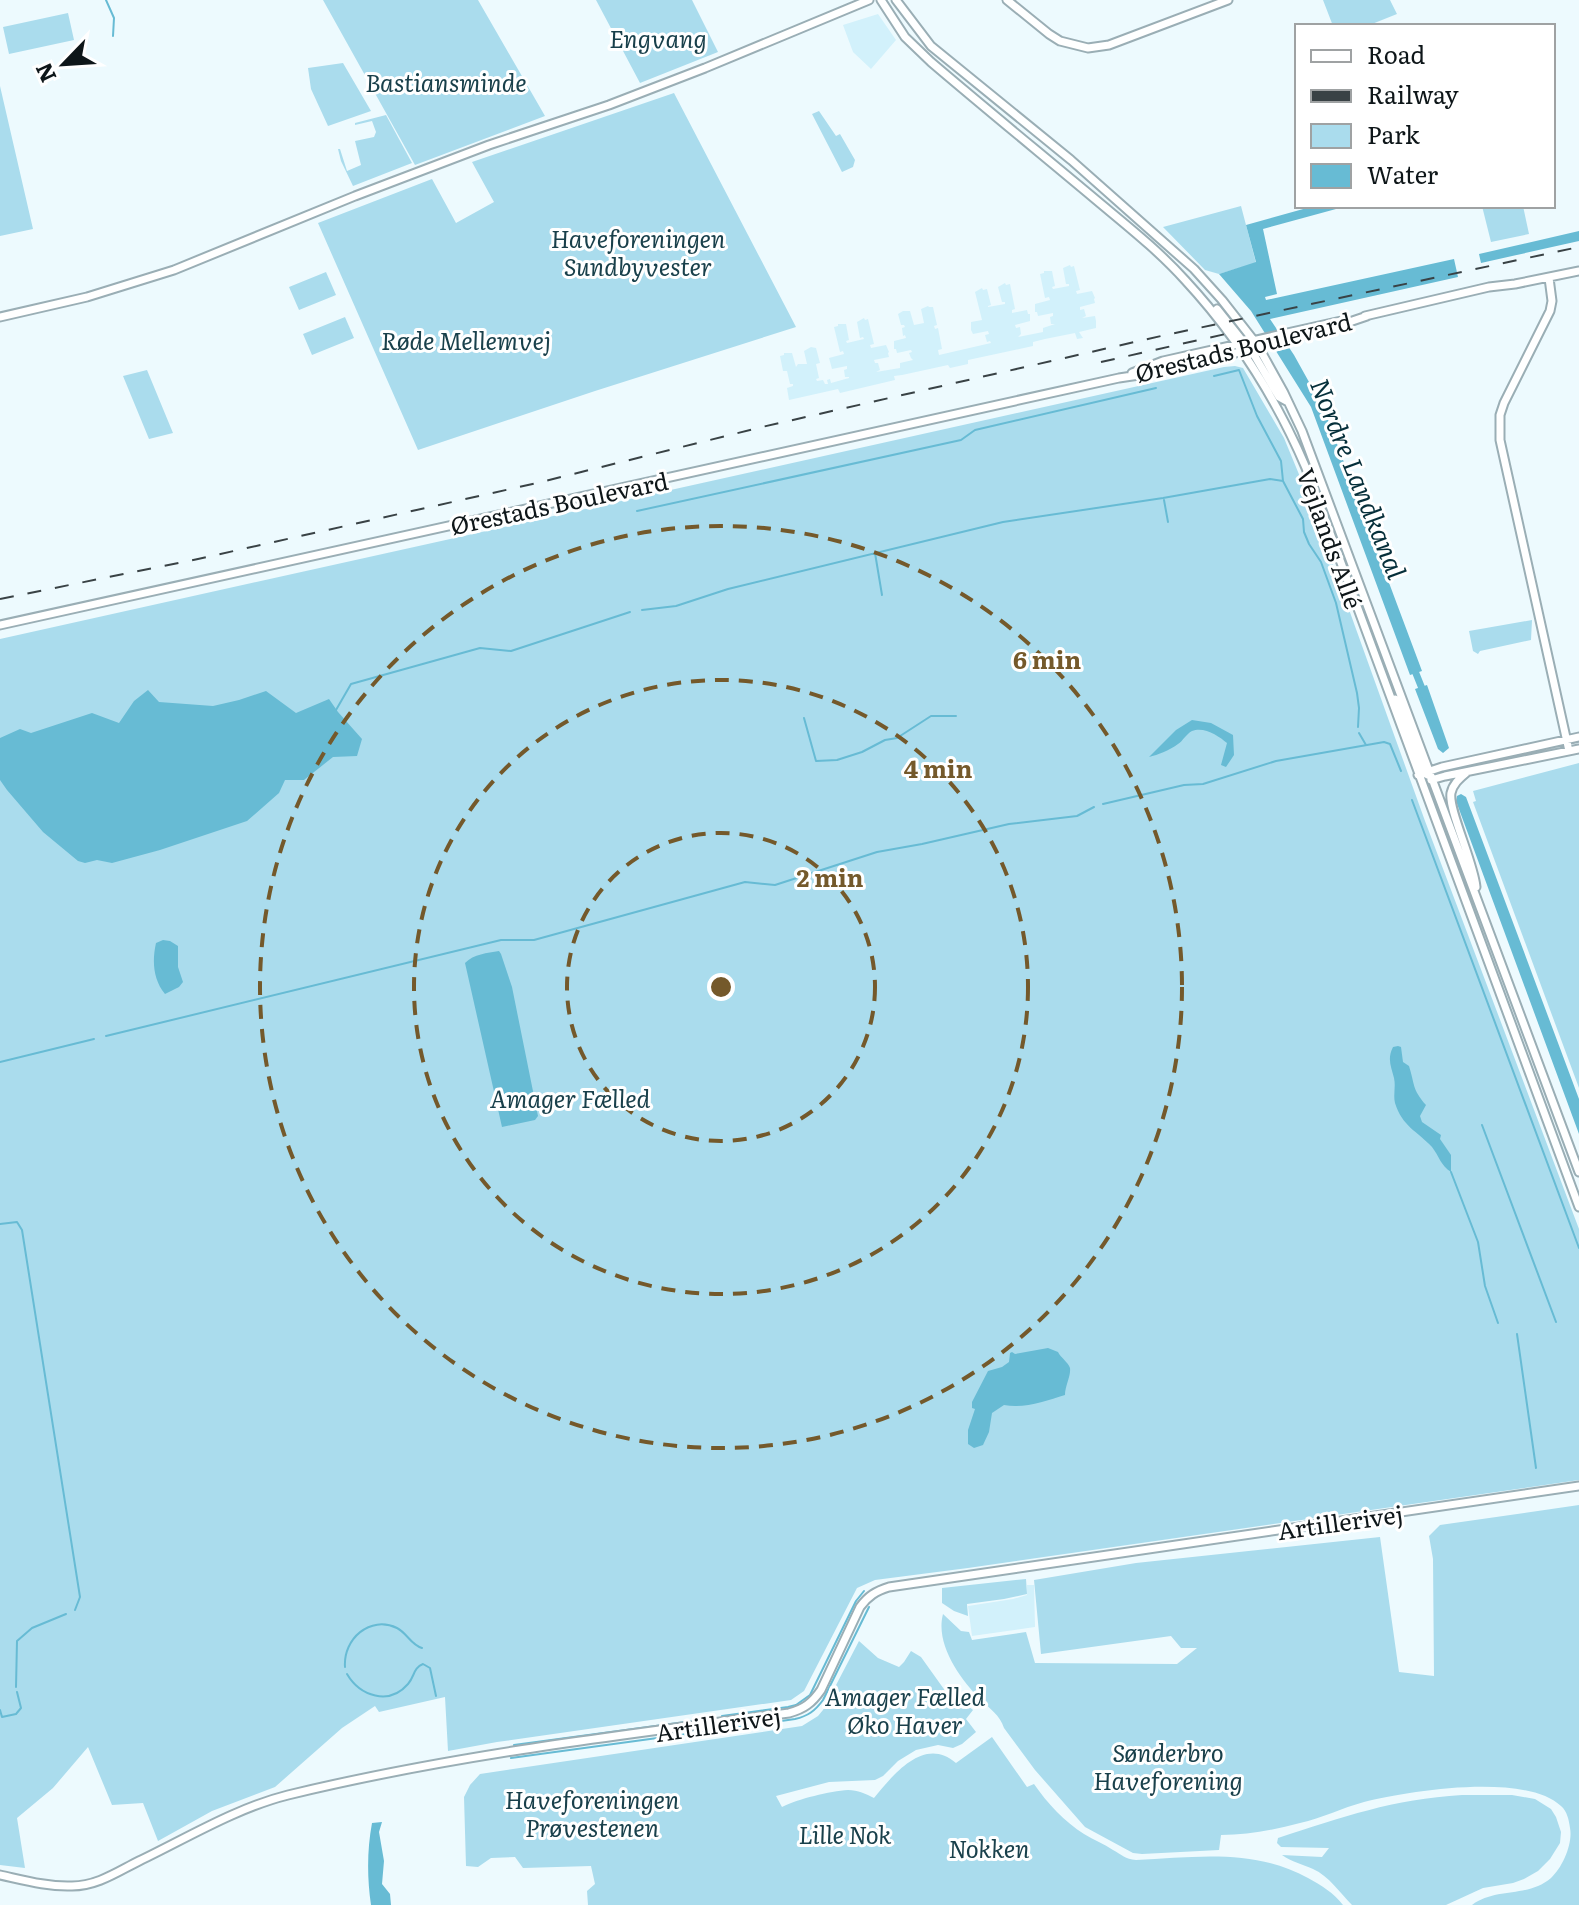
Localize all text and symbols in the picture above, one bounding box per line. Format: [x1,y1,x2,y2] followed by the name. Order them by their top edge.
[609,20,707,55] park label: Engvang
[24,24,104,104] north arrow
[1295,24,1555,208] legend
[1367,36,1426,71] text: Road
[26,58,63,88] text: N
[365,64,527,99] park label: Bastiansminde
[1367,76,1459,111] text: Railway
[1367,116,1420,151] text: Park
[1367,156,1439,191] text: Water
[551,220,725,283] park label: Haveforeningen Sundbyvester
[1131,302,1355,390] street label: Ørestads Boulevard
[381,322,551,357] park label: Røde Mellemvej
[1302,372,1418,585] water label: Nordre Landkanal
[447,462,671,542] street label: Ørestads Boulevard
[1289,463,1373,613] street label: Vejlands Allé
[1013,641,1081,676] text: 6 min
[904,750,973,785] text: 4 min
[796,859,864,894] text: 2 min
[707,973,735,1001] centre of rings
[490,1080,650,1115] park label: Amager Fælled
[1275,1495,1405,1547] street label: Artillerivej
[825,1678,985,1741] park label: Amager Fælled Øko Haver
[653,1697,783,1749] street label: Artillerivej
[1093,1734,1243,1797] park label: Sønderbro Haveforening
[505,1781,679,1844] park label: Haveforeningen Prøvestenen
[798,1816,892,1851] park label: Lille Nok
[948,1830,1030,1865] park label: Nokken

